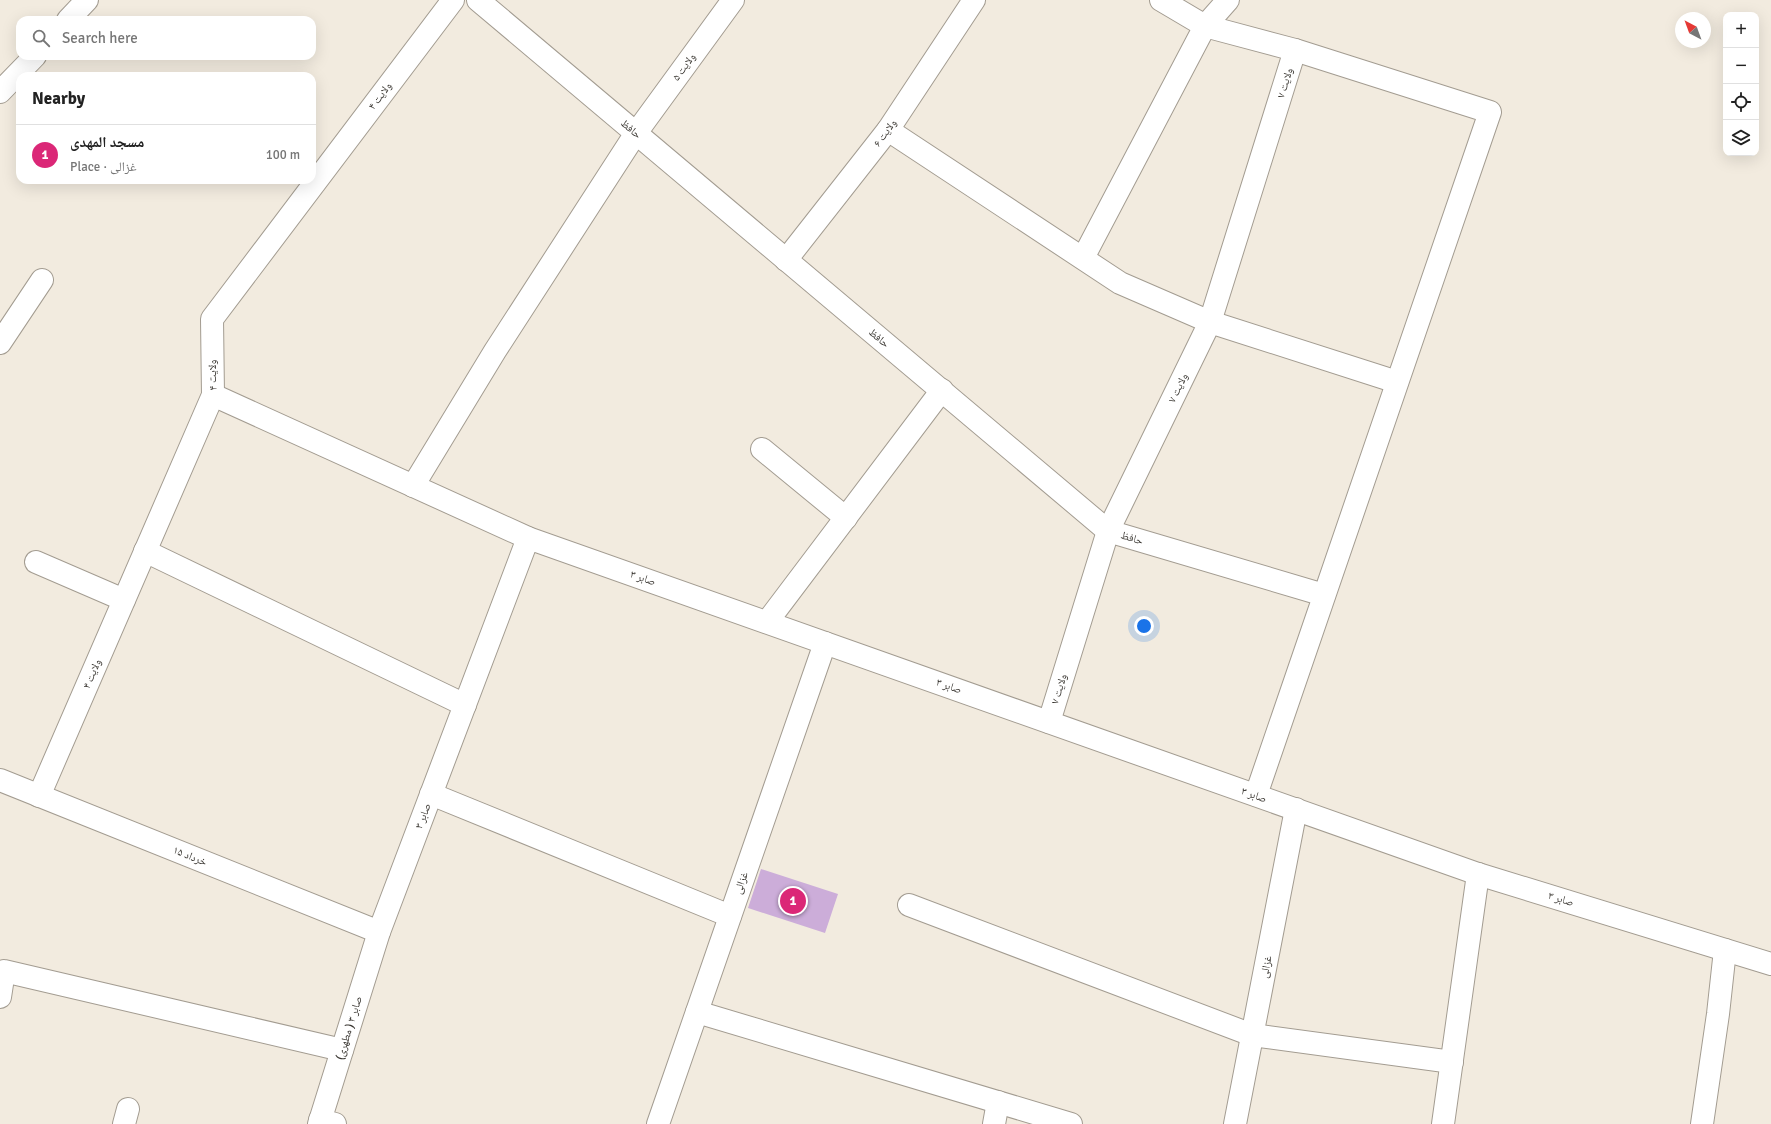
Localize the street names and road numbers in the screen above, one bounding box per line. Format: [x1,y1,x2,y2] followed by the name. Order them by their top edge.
[670,51,698,83] street label: ولایت ۵
[1274,66,1296,100] street label: ولایت ۷
[365,80,395,112] street label: ولایت ۴
[618,117,644,141] street label: حافظ
[871,117,899,149] street label: ولایت ۶
[866,326,892,350] street label: حافظ
[206,360,219,390] street label: ولایت ۴
[1165,371,1191,405] street label: ولایت ۷
[1119,528,1145,548] street label: حافظ
[628,568,658,588] street label: صابر ۳
[80,657,104,691] street label: ولایت ۴
[1048,672,1070,706] street label: ولایت ۷
[934,676,964,696] street label: صابر ۳
[1239,784,1269,806] street label: صابر ۳
[412,801,434,831] street label: صابر ۳
[171,843,209,869] street label: ۱۵ خرداد
[731,870,751,896] street label: غزالی
[1547,889,1575,909] street label: صابر ۳
[1257,954,1275,979] street label: غزالی
[333,995,365,1061] street label: صابر ۳ ( مطهری)

